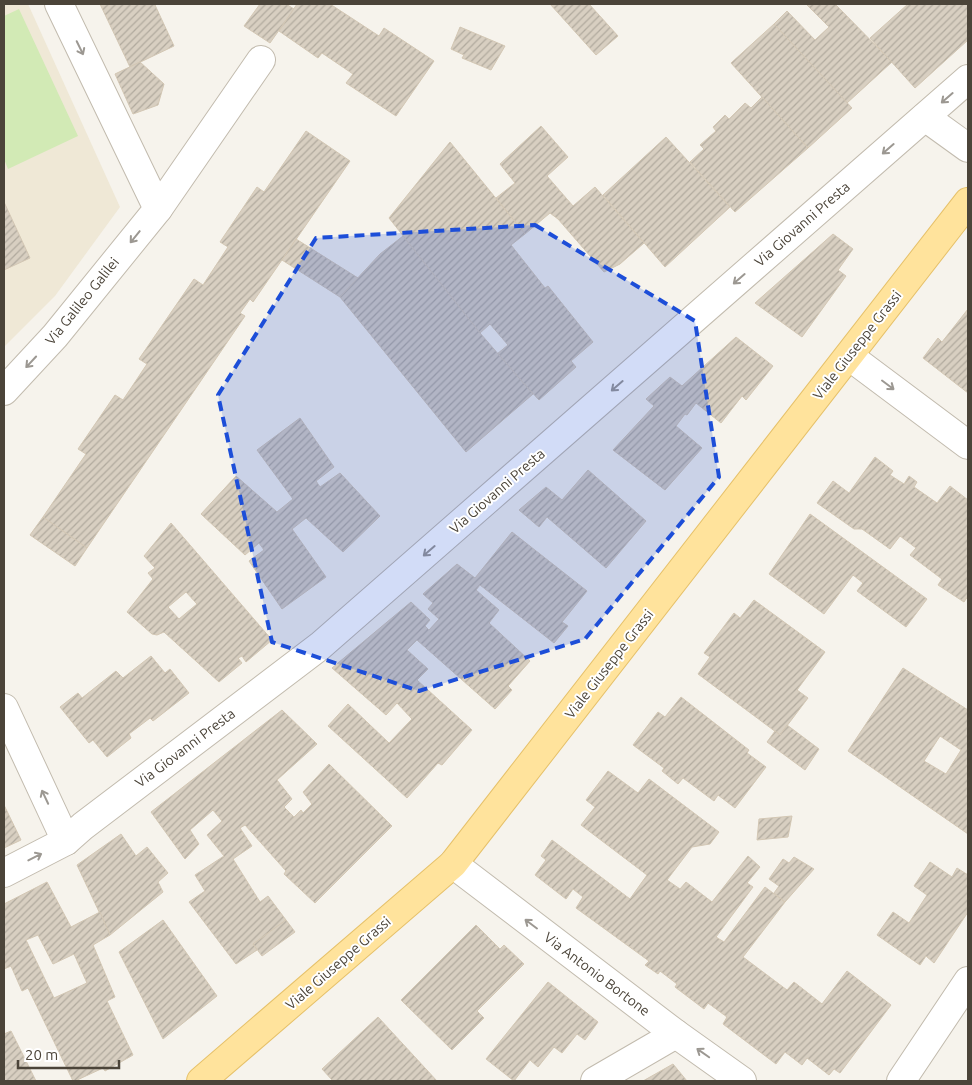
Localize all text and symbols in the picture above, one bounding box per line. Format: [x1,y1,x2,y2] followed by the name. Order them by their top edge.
[76,40,85,55] one-way arrow
[940,92,953,104] one-way arrow
[881,143,894,155] one-way arrow
[751,178,853,270] street label: Via Giovanni Presta
[129,230,140,243] one-way arrow
[42,254,122,348] street label: Via Galileo Galilei
[733,273,746,285] one-way arrow
[810,287,904,403] street label: Viale Giuseppe Grassi
[25,355,37,368] one-way arrow
[611,380,624,392] one-way arrow
[881,380,895,390] one-way arrow
[446,445,548,537] street label: Via Giovanni Presta
[423,545,436,557] one-way arrow
[562,606,656,722] street label: Viale Giuseppe Grassi
[132,705,238,791] street label: Via Giovanni Presta
[40,790,49,805] one-way arrow
[27,852,42,861] one-way arrow
[282,913,394,1013] street label: Viale Giuseppe Grassi
[525,918,538,929] one-way arrow
[541,929,653,1019] street label: Via Antonio Bortone
[18,1038,119,1070] scale bar
[25,1046,58,1063] text: 20 m
[696,1048,710,1058] one-way arrow

